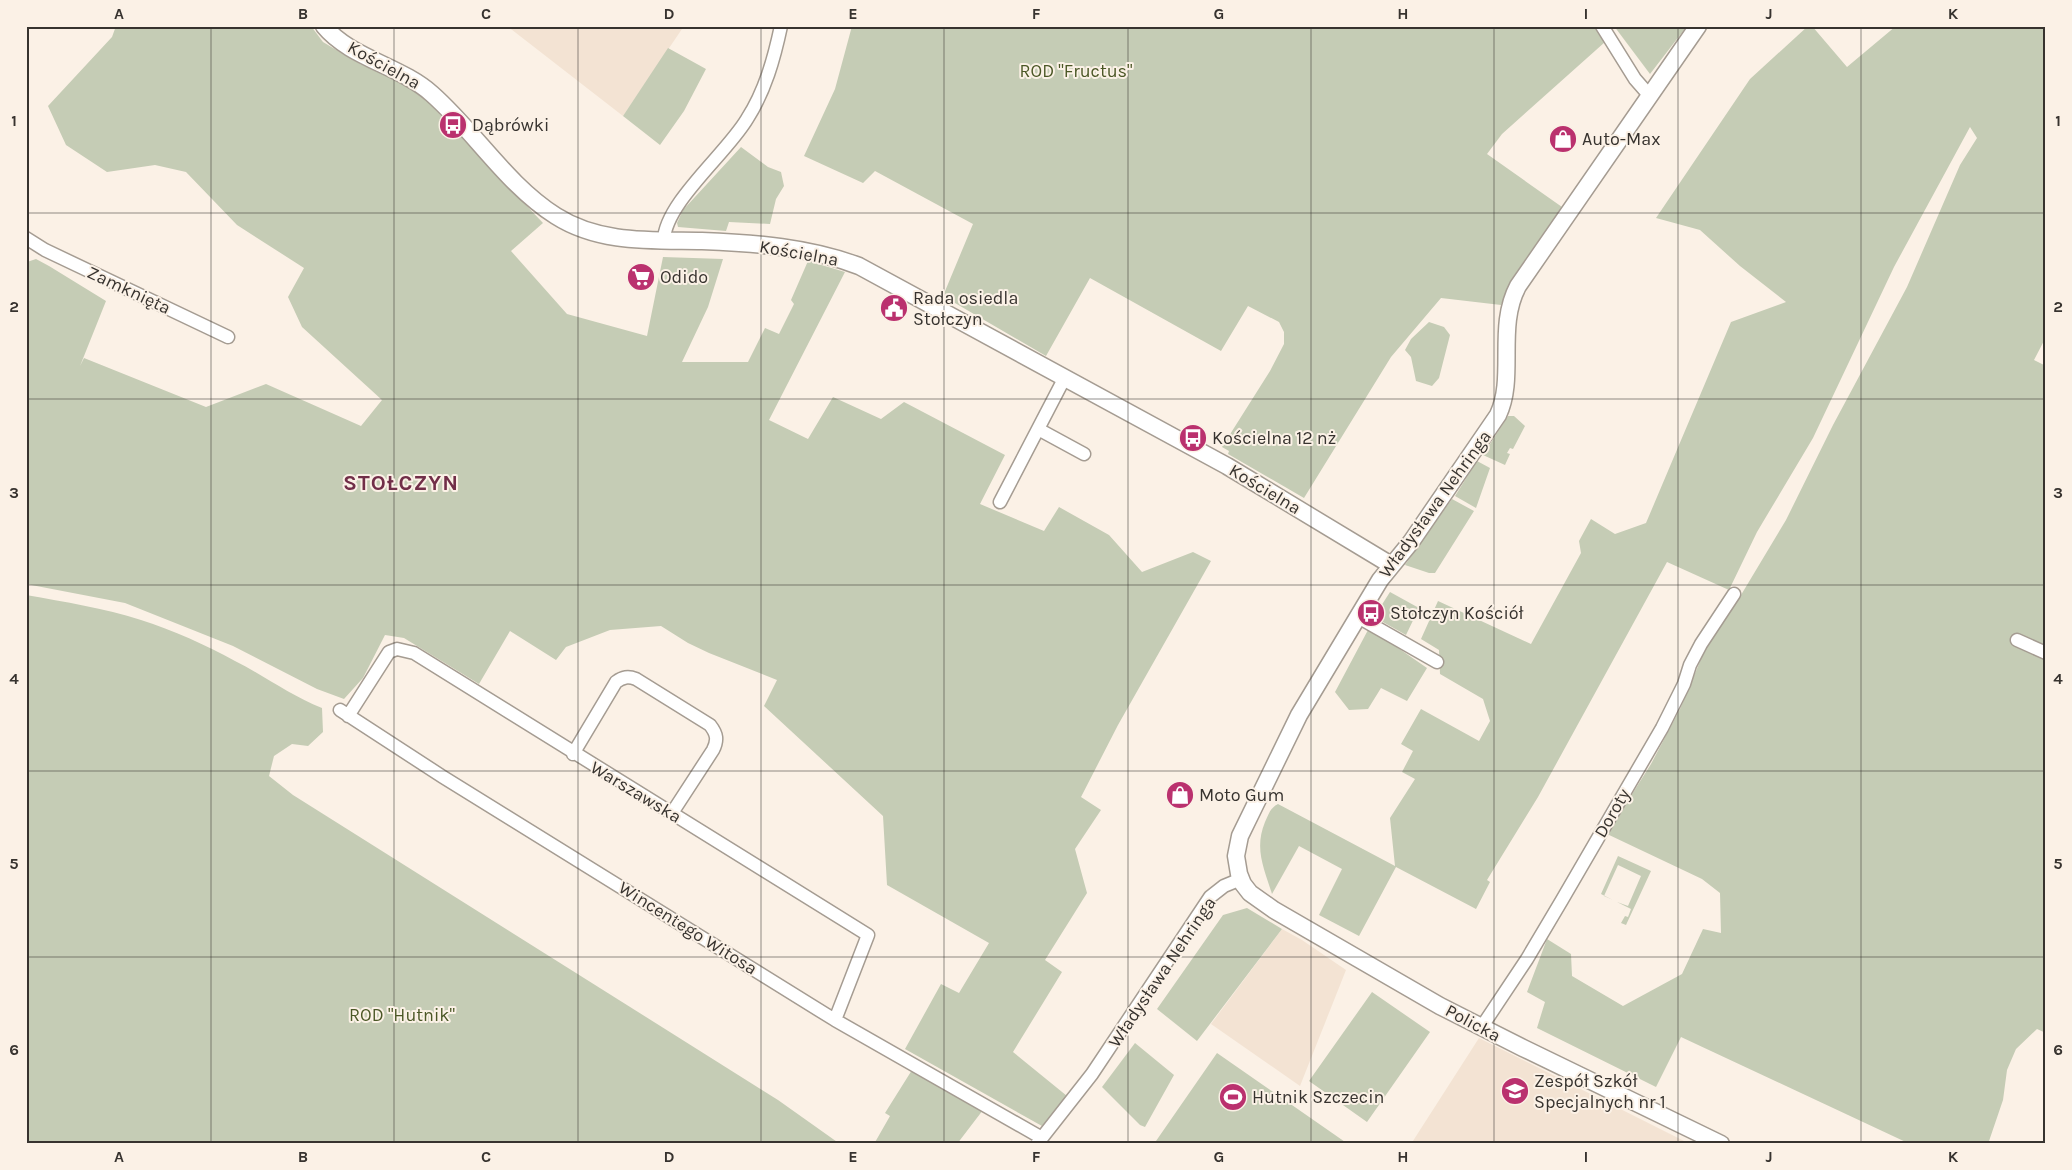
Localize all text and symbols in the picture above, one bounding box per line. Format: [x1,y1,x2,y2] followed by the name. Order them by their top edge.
[114,4,124,23] text: A
[298,4,308,23] text: B
[481,4,491,23] text: C
[664,4,675,23] text: D
[848,4,858,23] text: E
[1032,4,1041,23] text: F
[1214,4,1224,23] text: G
[1397,4,1409,23] text: H
[1584,4,1588,23] text: I
[1765,4,1773,23] text: J
[1948,4,1959,23] text: K
[344,36,424,94] street label: Kościelna
[1019,60,1133,82] park label: ROD "Fructus"
[438,110,468,140] bus stop icon: Dąbrówki
[11,111,17,130] text: 1
[2055,111,2061,130] text: 1
[472,114,549,136] place label: Dąbrówki
[1548,124,1578,154] shop icon: Auto-Max
[1582,128,1660,150] place label: Auto-Max
[758,235,840,271] street label: Kościelna
[84,261,174,319] street label: Zamknięta
[626,262,656,292] supermarket icon: Odido
[660,266,708,288] place label: Odido
[913,287,1018,330] place label: Rada osiedla Stołczyn
[879,293,909,323] public building icon: Rada osiedla Stołczyn
[9,297,19,316] text: 2
[2053,297,2063,316] text: 2
[1178,423,1208,453] bus stop icon: Kościelna 12 nż
[1374,426,1496,582] street label: Władysława Nehringa
[1212,427,1336,449] place label: Kościelna 12 nż
[1225,459,1305,519] street label: Kościelna
[343,470,459,496] district label: STOŁCZYN
[9,483,19,502] text: 3
[2053,483,2063,502] text: 3
[1356,598,1386,628] bus stop icon: Stołczyn Kościół
[1390,602,1524,624] place label: Stołczyn Kościół
[9,669,19,688] text: 4
[2053,669,2063,688] text: 4
[586,756,686,828] street label: Warszawska
[1165,780,1195,810] shop icon: Moto Gum
[1199,784,1284,806] place label: Moto Gum
[1589,784,1635,842] street label: Doroty
[9,854,19,873] text: 5
[2053,854,2063,873] text: 5
[615,876,761,980] street label: Wincentego Witosa
[1103,892,1221,1052] street label: Władysława Nehringa
[1442,999,1504,1047] street label: Policka
[349,1004,455,1026] park label: ROD "Hutnik"
[9,1040,19,1059] text: 6
[2053,1040,2063,1059] text: 6
[1534,1070,1666,1113] place label: Zespół Szkół Specjalnych nr 1
[1500,1076,1530,1106] school or university icon: Zespół Szkół Specjalnych nr 1
[1218,1082,1248,1112] sports icon: Hutnik Szczecin
[1252,1086,1384,1108] place label: Hutnik Szczecin
[114,1147,124,1166] text: A
[298,1147,308,1166] text: B
[481,1147,491,1166] text: C
[664,1147,675,1166] text: D
[848,1147,858,1166] text: E
[1032,1147,1041,1166] text: F
[1214,1147,1224,1166] text: G
[1397,1147,1409,1166] text: H
[1584,1147,1588,1166] text: I
[1765,1147,1773,1166] text: J
[1948,1147,1959,1166] text: K

